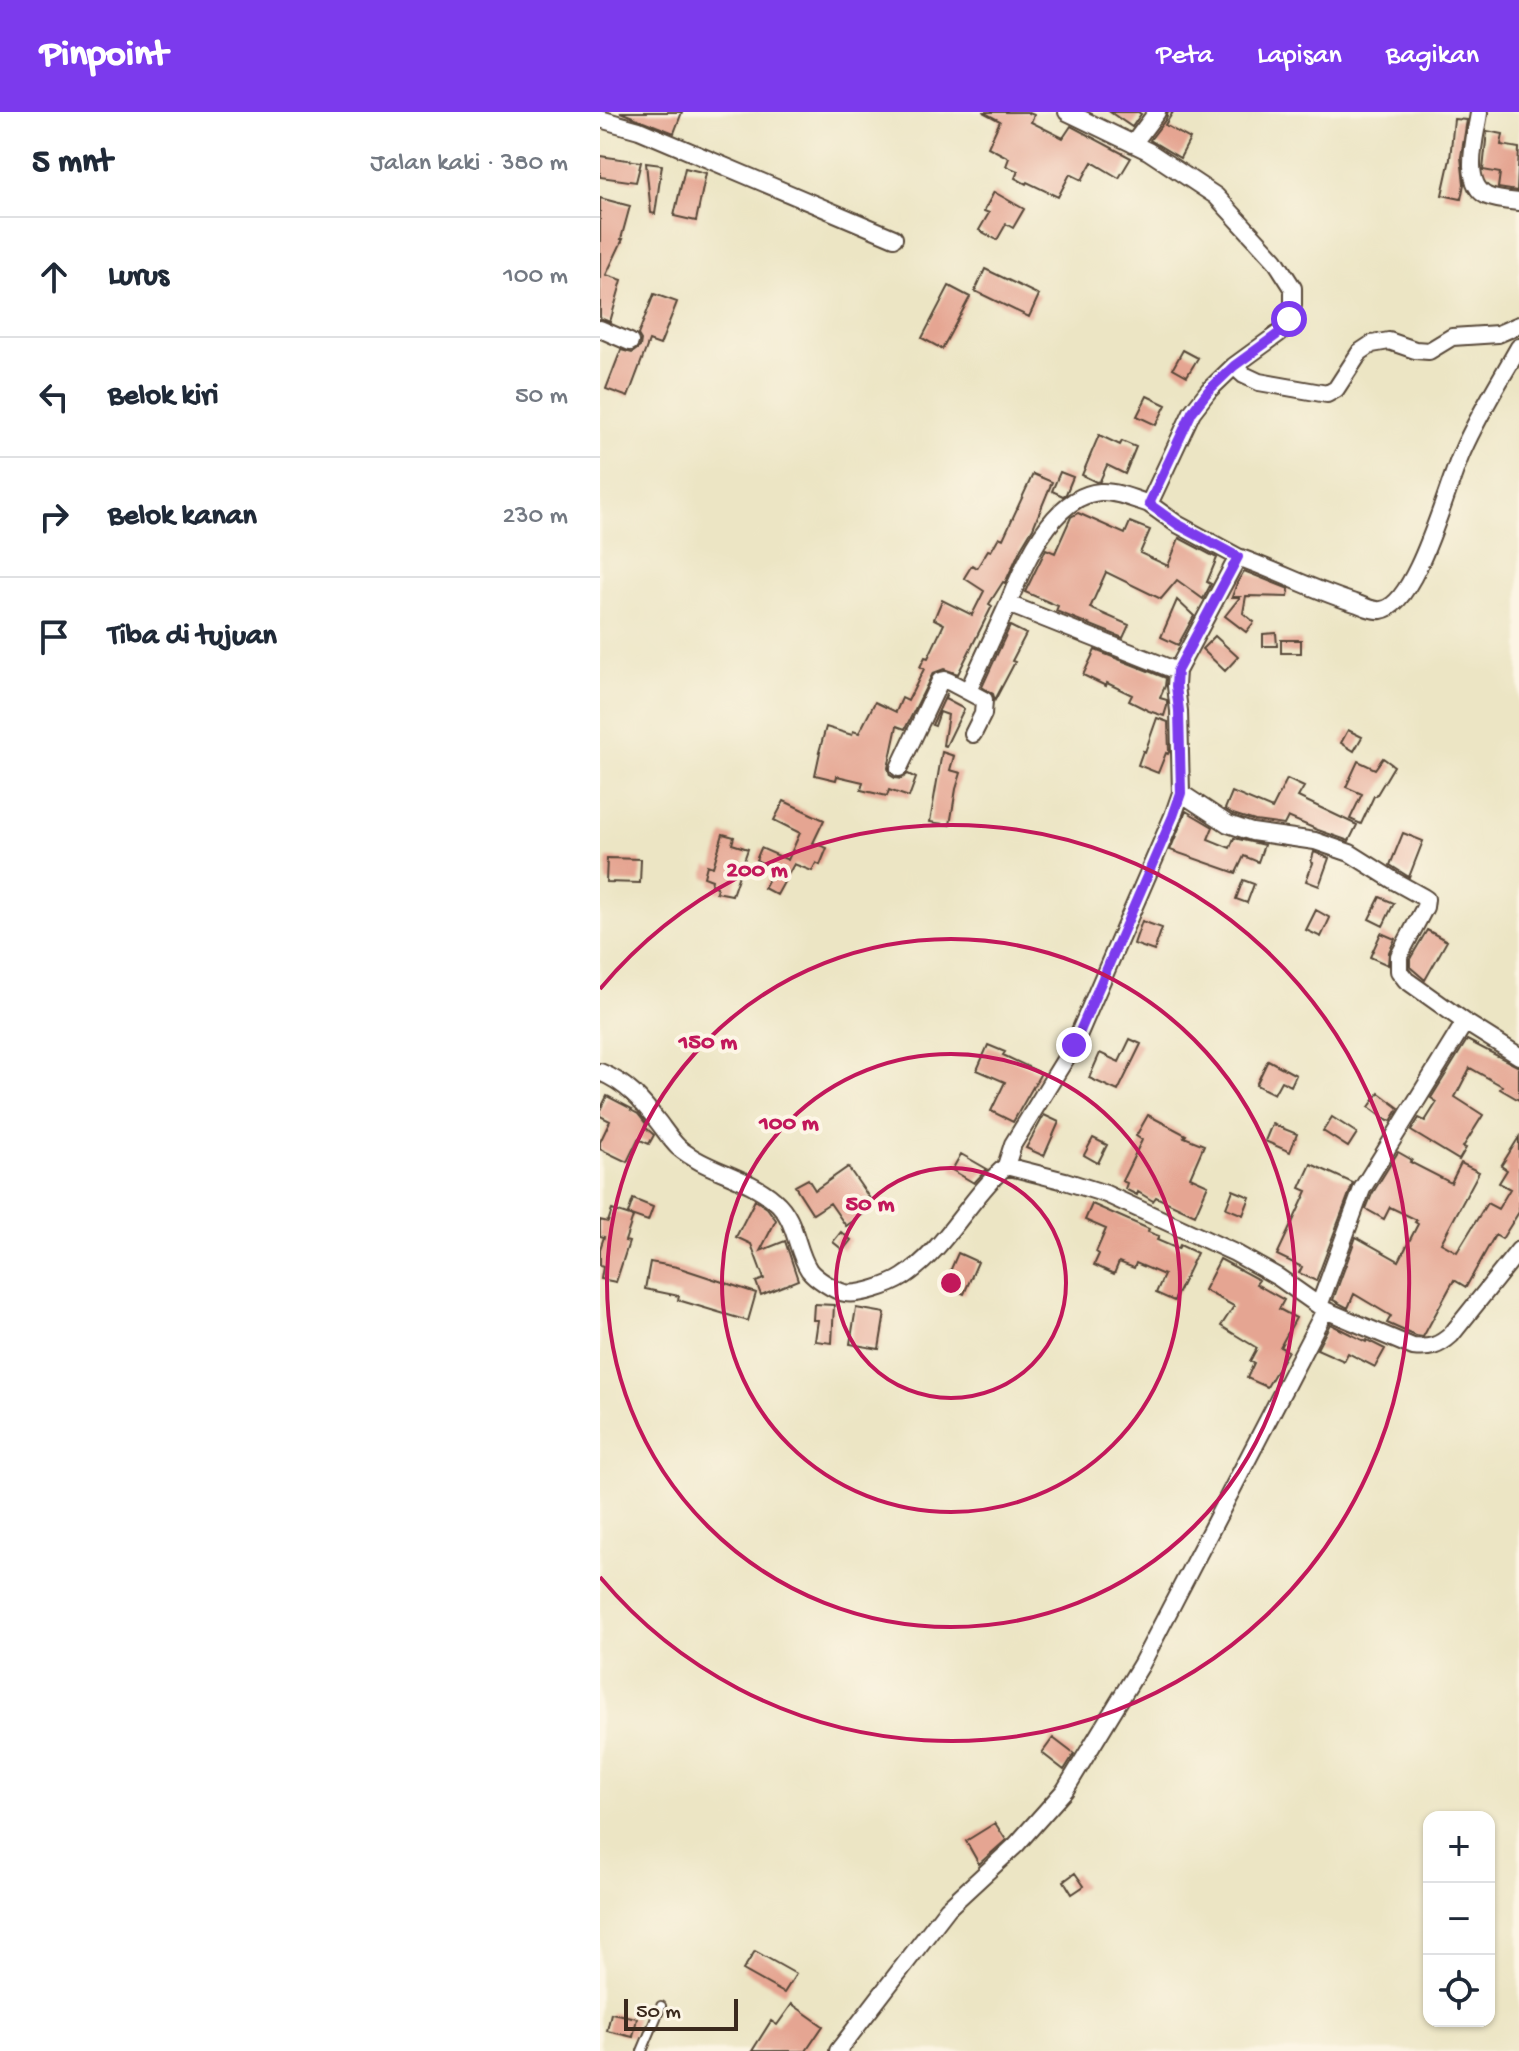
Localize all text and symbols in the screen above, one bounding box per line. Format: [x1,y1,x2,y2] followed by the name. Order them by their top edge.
[40,34,168,78] text: Pinpoint
[1156,40,1213,73] text: Peta
[1257,40,1342,73] text: Lapisan
[1386,40,1479,73] text: Bagikan
[32,144,112,184] text: 5 mnt
[370,149,568,180] text: Jalan kaki · 380 m
[32,255,76,299] icon: ahead
[108,260,169,295] text: Lurus
[503,262,568,293] text: 100 m
[1271,301,1307,337] route start
[32,375,76,419] icon: left
[108,380,218,415] text: Belok kiri
[515,382,568,413] text: 50 m
[32,495,76,539] icon: right
[108,500,257,535] text: Belok kanan
[502,502,568,533] text: 230 m
[32,615,76,659] icon: arrive
[108,620,277,655] text: Tiba di tujuan
[726,857,788,886] text: 200 m
[1056,1027,1092,1063] route end
[678,1029,737,1058] text: 150 m
[758,1110,819,1139] text: 100 m
[846,1191,894,1220] text: 50 m
[937,1269,965,1297] centre of rings
[1423,1811,1495,2027] map controls
[1423,1811,1495,1883] button: +
[1423,1883,1495,1955] button: −
[1423,1955,1495,2027] button: locate
[624,1995,738,2031] scale bar
[636,2000,681,2026] text: 50 m

